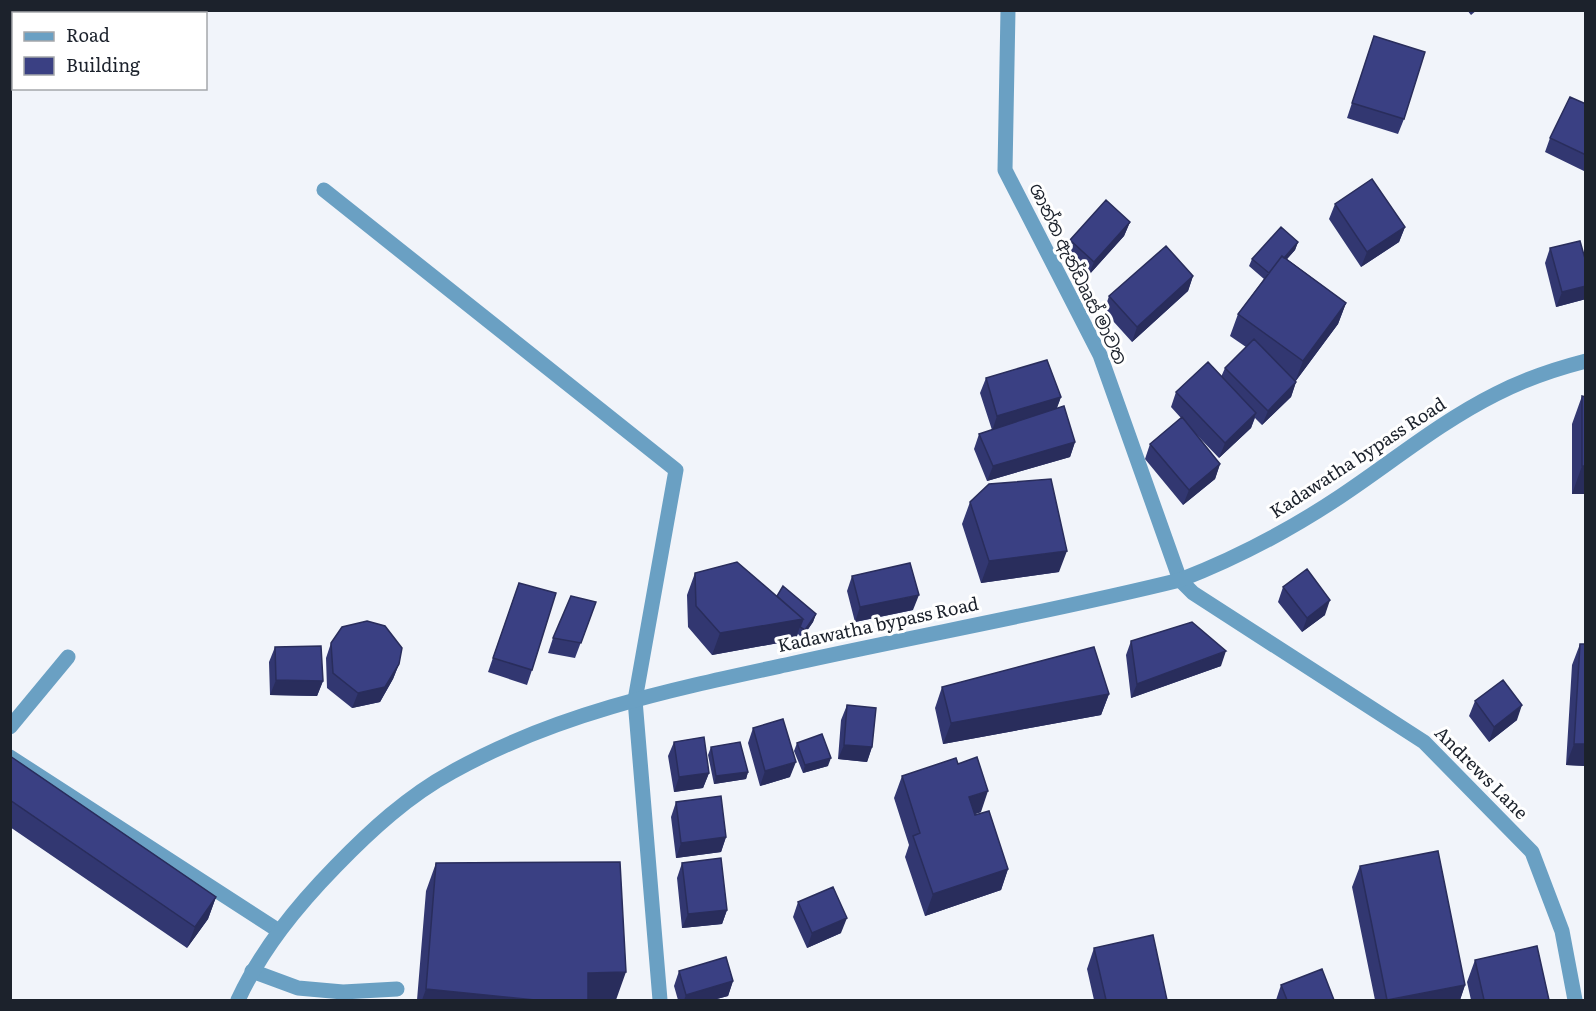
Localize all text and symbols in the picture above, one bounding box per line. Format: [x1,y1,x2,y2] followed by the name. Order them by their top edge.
[12,12,207,90] legend
[66,21,110,48] text: Road
[66,51,141,78] text: Building
[1024,178,1135,369] street label: ශාන්ත ඇන්ඩෘෘස් මාවත
[1264,390,1451,524] street label: Kadawatha bypass Road
[775,589,981,658] street label: Kadawatha bypass Road
[1429,719,1535,825] street label: Andrews Lane

